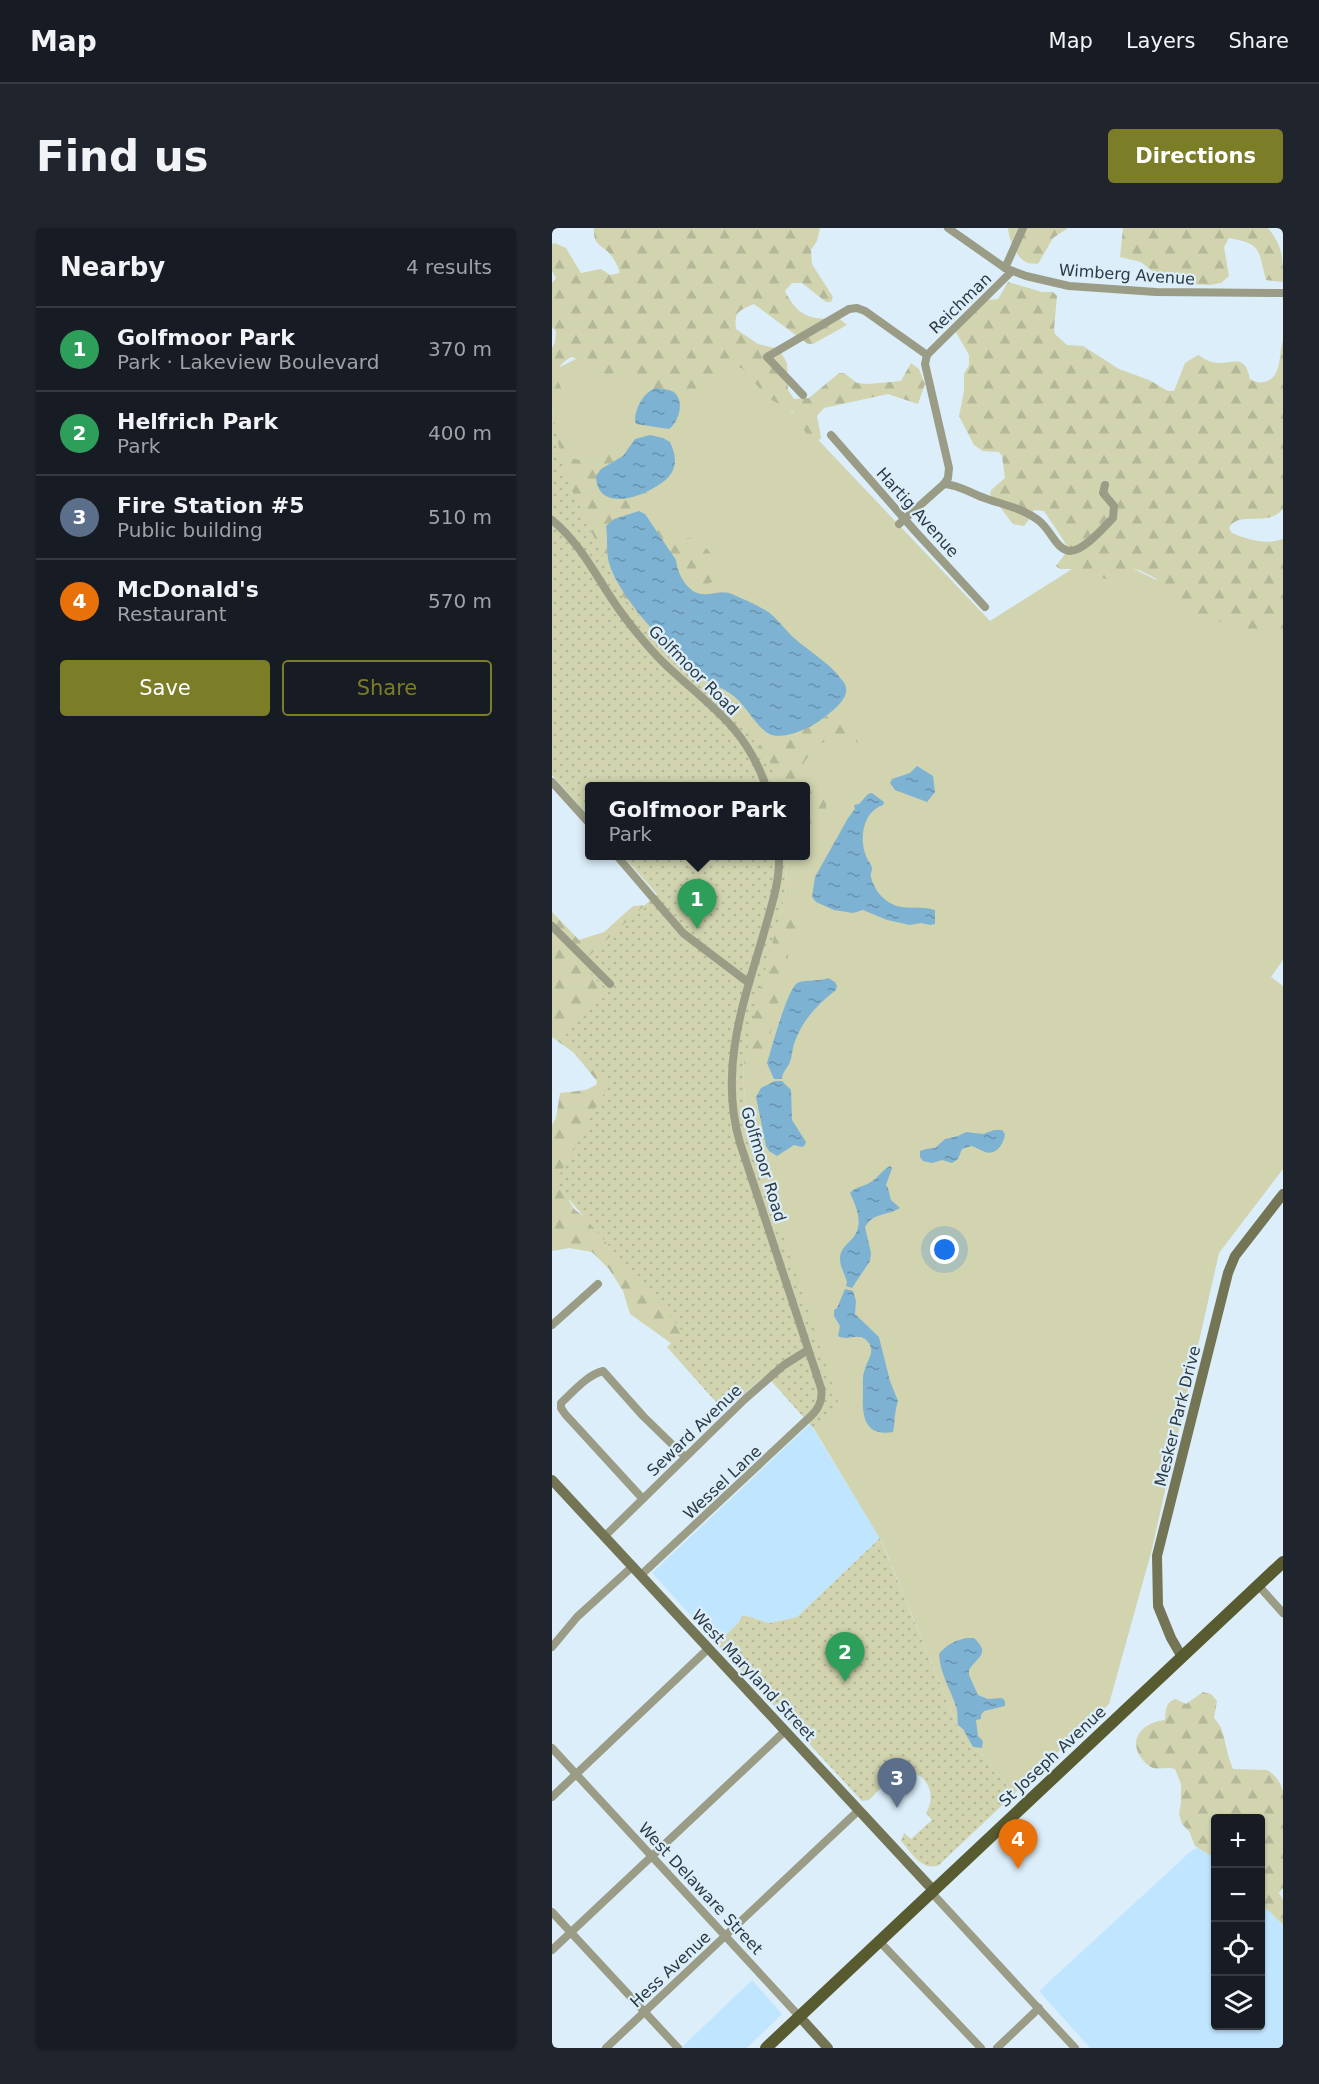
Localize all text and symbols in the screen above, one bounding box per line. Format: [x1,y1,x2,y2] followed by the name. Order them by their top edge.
[30,25,97,58] text: Map
[1049,29,1093,53] text: Map
[1126,29,1195,53] text: Layers
[1228,29,1289,53] text: Share
[1108,129,1283,183] button: Directions
[36,132,209,181] text: Find us
[60,252,165,282] text: Nearby
[406,255,492,279] text: 4 results
[1058,260,1196,289] street label: Wimberg Avenue
[925,269,995,338] street label: Reichman
[117,325,295,350] text: Golfmoor Park
[73,337,86,361] text: 1
[428,337,492,361] text: 370 m
[117,350,379,374] text: Park · Lakeview Boulevard
[117,409,278,434] text: Helfrich Park
[73,421,86,445] text: 2
[428,421,492,445] text: 400 m
[117,434,160,458] text: Park
[872,464,963,561] street label: Hartig Avenue
[117,493,304,518] text: Fire Station #5
[73,505,86,529] text: 3
[428,505,492,529] text: 510 m
[117,518,263,542] text: Public building
[117,577,259,602] text: McDonald's
[73,589,86,613] text: 4
[428,589,492,613] text: 570 m
[117,602,227,626] text: Restaurant
[645,621,743,719] street label: Golfmoor Road
[60,660,270,716] button: Save
[282,660,492,716] button: Share
[585,782,810,860] popup
[609,797,786,822] text: Golfmoor Park
[609,822,652,846] text: Park
[678,880,716,929] pin: 1
[737,1104,790,1224] street label: Golfmoor Road
[930,1235,959,1264] your location
[1151,1344,1204,1489] street label: Mesker Park Drive
[643,1381,746,1480] street label: Seward Avenue
[679,1441,765,1523] street label: Wessel Lane
[688,1606,819,1745] street label: West Maryland Street
[826,1632,864,1682] pin: 2
[995,1702,1110,1811] street label: St Joseph Avenue
[878,1758,916,1808] pin: 3
[1211,1814,1265,2030] map controls
[1211,1814,1265,1868] button: +
[635,1818,767,1958] street label: West Delaware Street
[998,1820,1038,1869] pin: 4
[1211,1868,1265,1922] button: −
[1211,1922,1265,1976] button: locate
[626,1927,715,2011] street label: Hess Avenue
[1211,1976,1265,2030] button: layers

